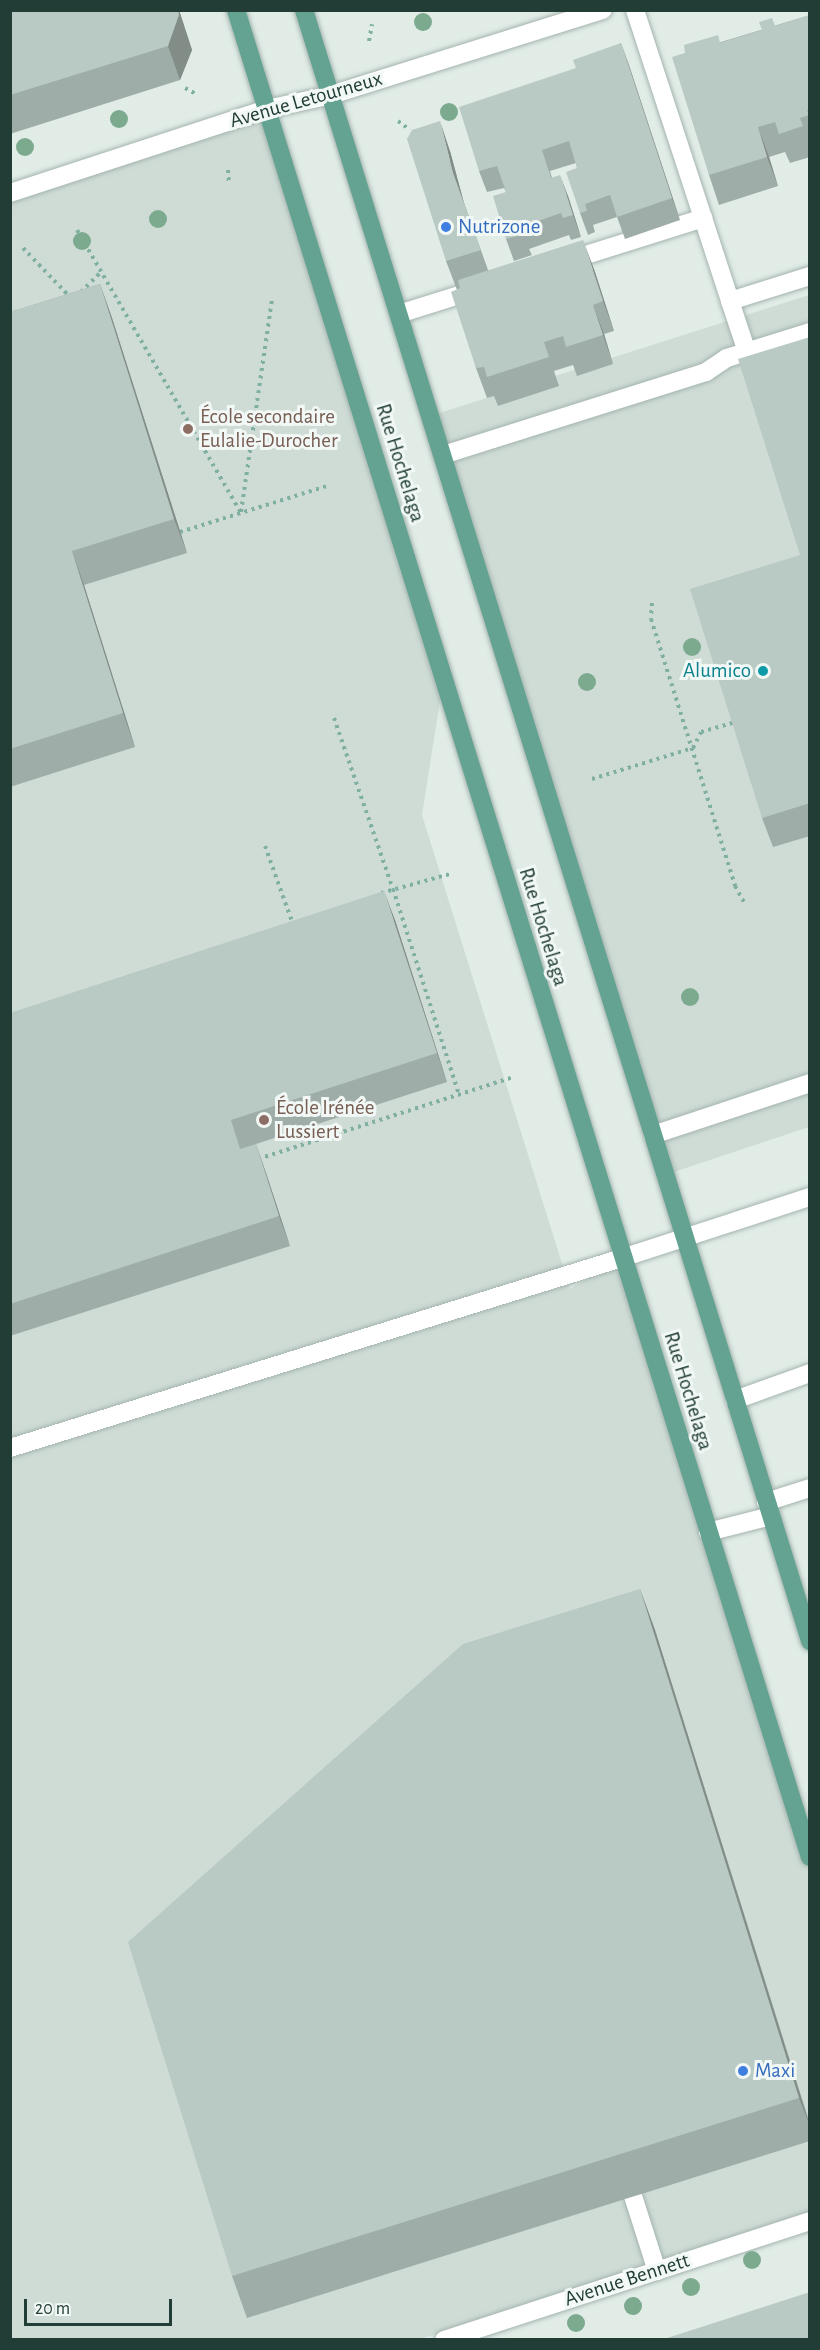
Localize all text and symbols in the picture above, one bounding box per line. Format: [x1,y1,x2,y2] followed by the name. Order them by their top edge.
[227,66,385,134] street label: Avenue Letourneux
[458,214,540,240] place label: Nutrizone
[439,220,453,234] marker: Nutrizone
[370,401,430,525] street label: Rue Hochelaga
[200,404,338,454] place label: École secondaire Eulalie-Durocher
[181,422,195,436] marker: École secondaire Eulalie-Durocher
[683,658,751,684] place label: Alumico
[756,664,770,678] marker: Alumico
[513,865,573,989] street label: Rue Hochelaga
[276,1095,374,1145] place label: École Irénée Lussiert
[257,1113,271,1127] marker: École Irénée Lussiert
[658,1329,718,1453] street label: Rue Hochelaga
[755,2058,795,2084] place label: Maxi
[736,2064,750,2078] marker: Maxi
[561,2248,693,2312] street label: Avenue Bennett
[27,2287,176,2325] scale bar
[35,2300,70,2318] text: 20 m

